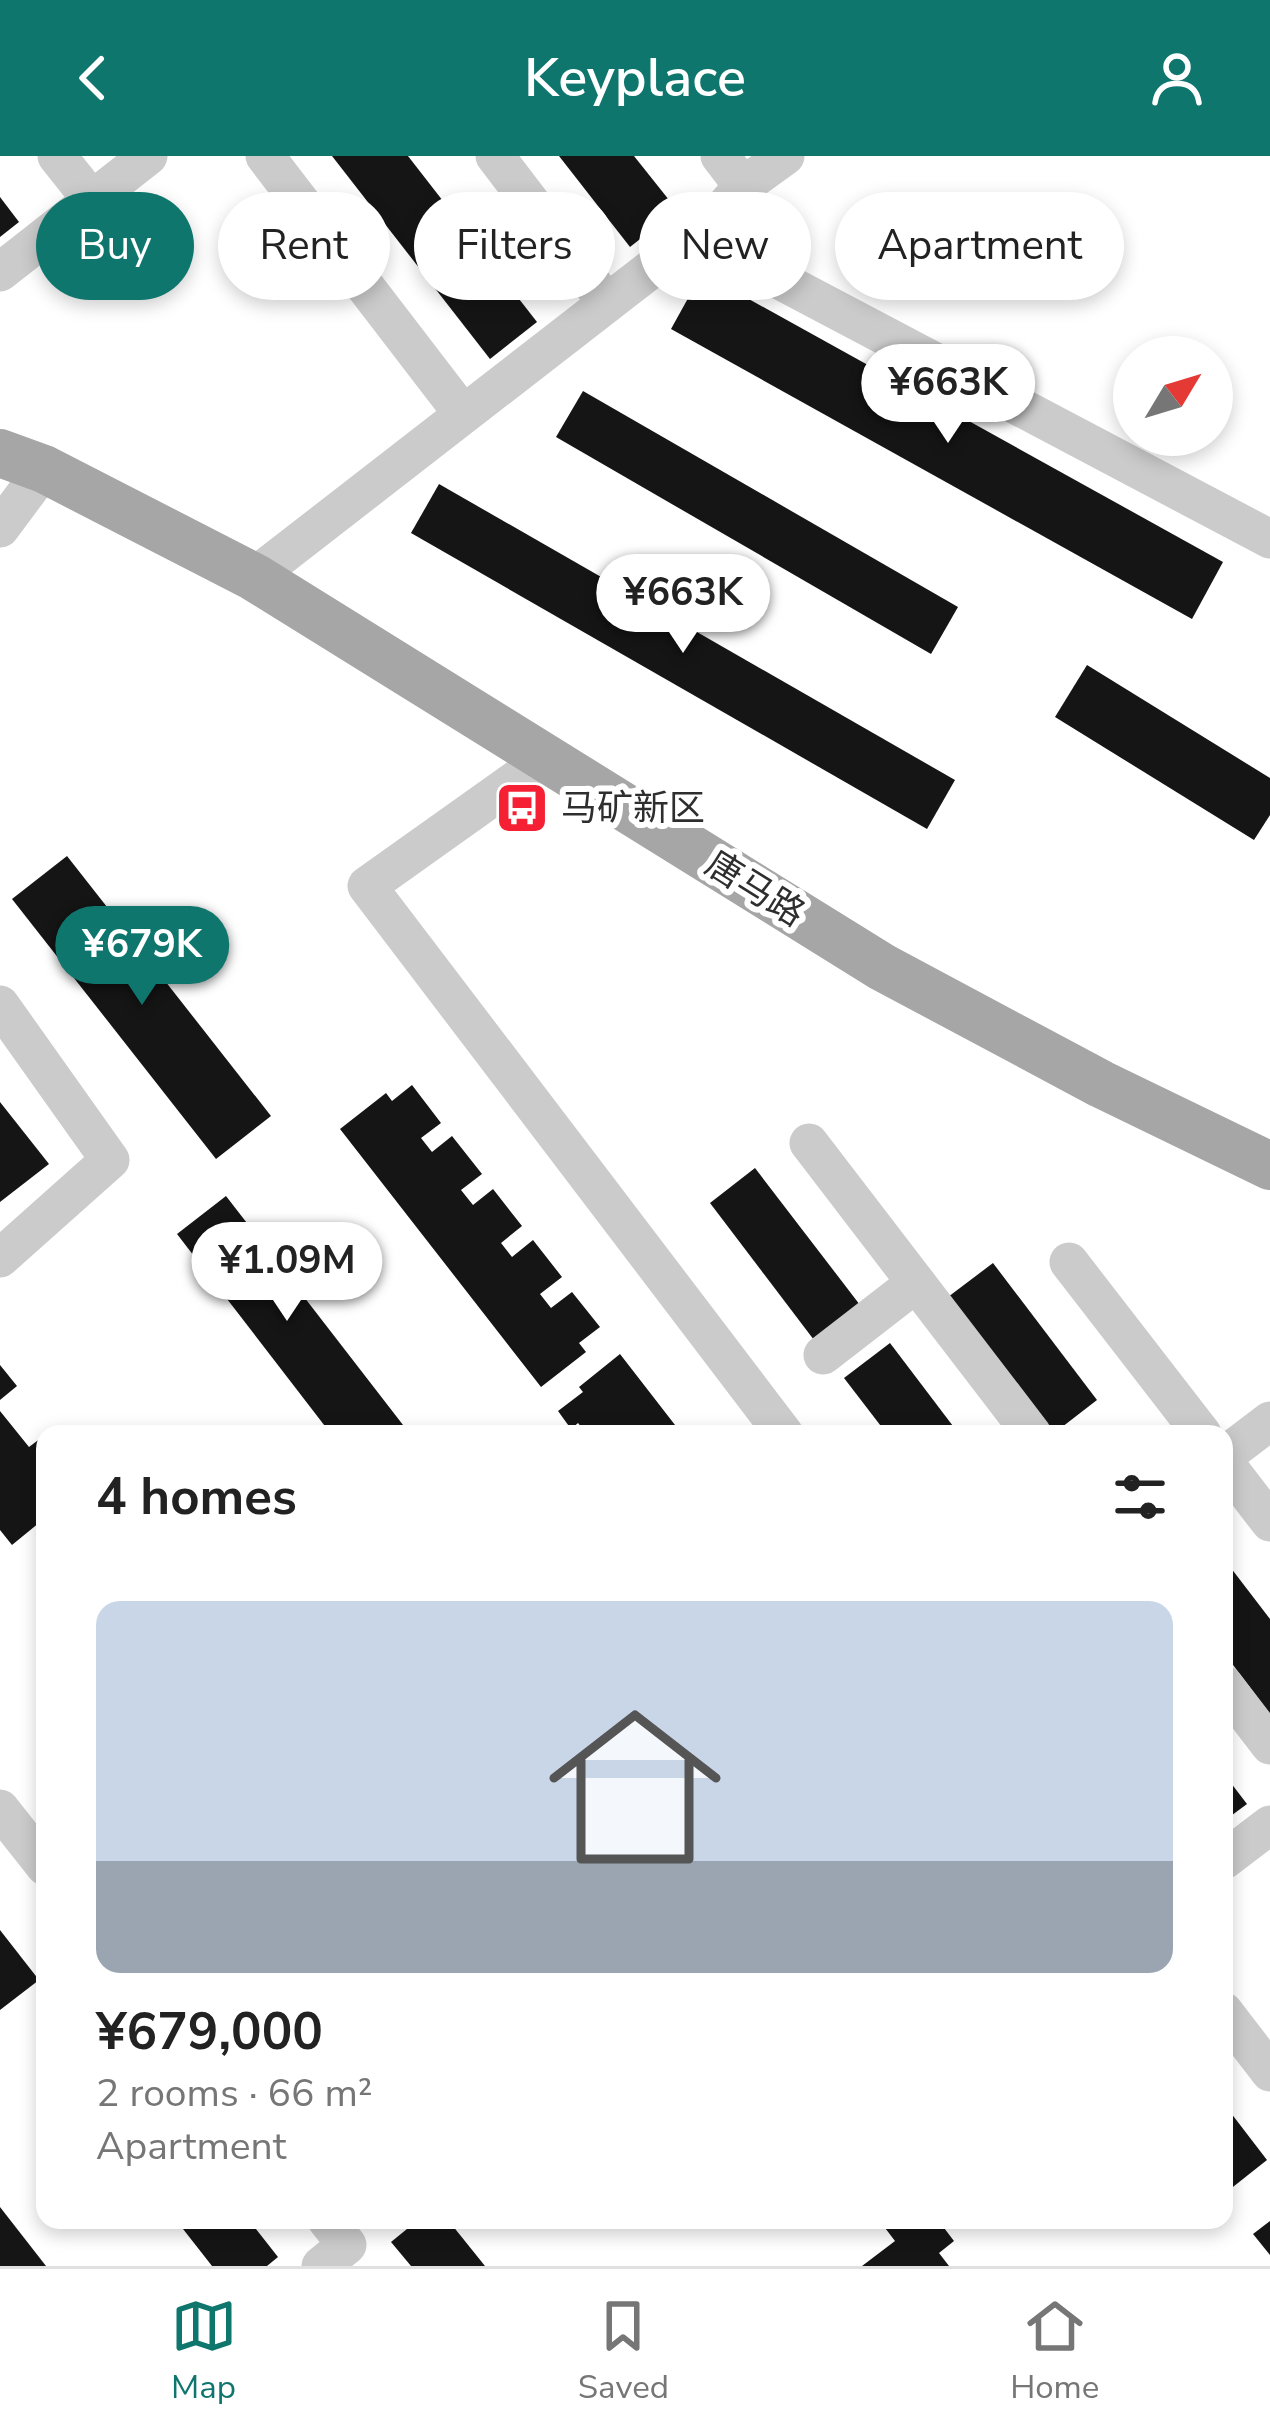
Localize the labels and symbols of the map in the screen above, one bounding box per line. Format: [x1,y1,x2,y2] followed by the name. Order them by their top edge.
[1113,336,1233,456] north arrow
[864,344,1032,446] pin: ¥663K
[599,554,767,656] pin: ¥663K
[494,780,550,836] bus stop icon: 马矿新区
[561,784,705,833] place label: 马矿新区
[696,840,814,938] street label: 唐马路
[58,906,226,1008] pin: ¥679K
[189,1222,385,1324] pin: ¥1.09M

